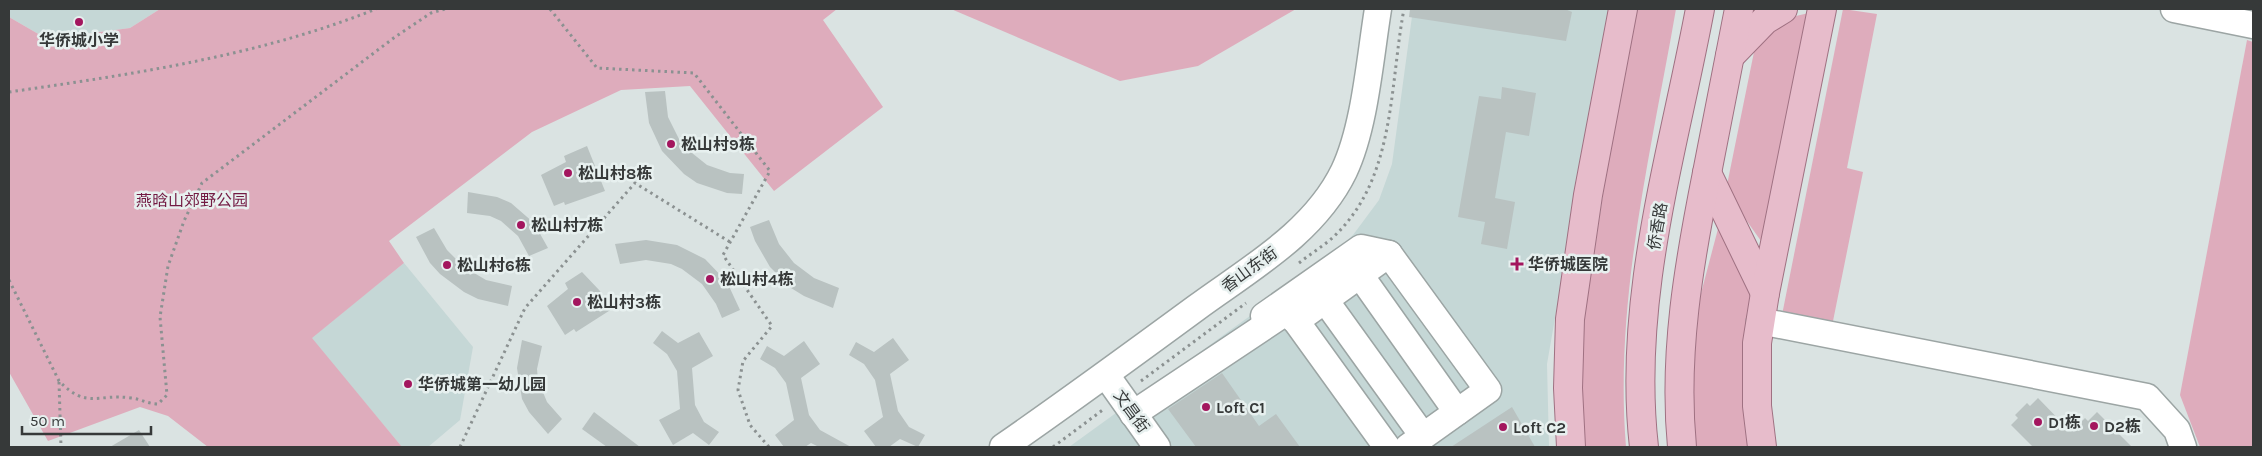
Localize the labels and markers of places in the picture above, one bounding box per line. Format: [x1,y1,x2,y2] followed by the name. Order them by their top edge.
[73,16,85,28] marker: 华侨城小学
[39,31,119,50] place label: 华侨城小学
[681,135,755,154] place label: 松山村9栋
[665,138,677,150] marker: 松山村9栋
[578,164,652,183] place label: 松山村8栋
[562,167,574,179] marker: 松山村8栋
[531,216,603,235] place label: 松山村7栋
[515,219,527,231] marker: 松山村7栋
[1528,255,1608,274] place label: 华侨城医院
[457,256,531,275] place label: 松山村6栋
[1510,257,1524,271] marker: 华侨城医院
[441,259,453,271] marker: 松山村6栋
[720,270,794,289] place label: 松山村4栋
[704,273,716,285] marker: 松山村4栋
[587,293,661,312] place label: 松山村3栋
[571,296,583,308] marker: 松山村3栋
[418,375,546,394] place label: 华侨城第一幼儿园
[402,378,414,390] marker: 华侨城第一幼儿园
[1216,398,1265,417] place label: Loft C1
[1200,401,1212,413] marker: Loft C1
[2048,413,2081,432] place label: D1栋
[2032,416,2044,428] marker: D1栋
[2104,417,2141,436] place label: D2栋
[1513,418,1566,437] place label: Loft C2
[2088,420,2100,432] marker: D2栋
[1497,421,1509,433] marker: Loft C2

